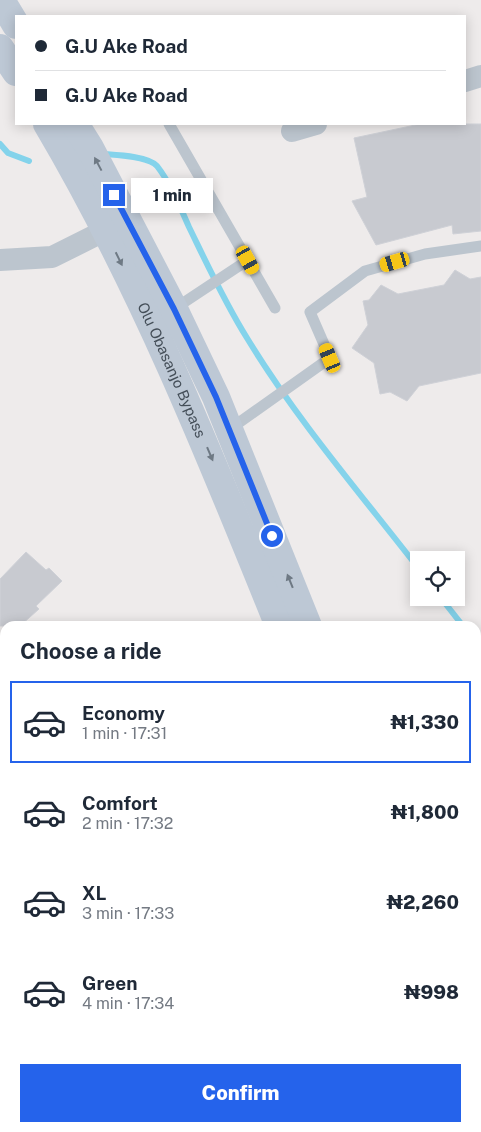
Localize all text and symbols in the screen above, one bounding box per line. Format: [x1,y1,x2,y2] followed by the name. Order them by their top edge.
[65,35,188,57] text: G.U Ake Road
[65,84,188,106] text: G.U Ake Road
[94,156,102,171] one-way arrow
[132,178,214,212] callout: 1 min
[103,184,125,206] route end
[152,186,192,205] text: 1 min
[234,243,261,277] car
[378,251,411,273] car
[115,252,123,267] one-way arrow
[134,299,210,440] street label: Olu Obasanjo Bypass
[317,341,342,375] car
[206,447,214,461] one-way arrow
[261,525,283,547] route start
[410,551,465,606] map controls
[410,551,465,606] button: locate
[286,574,294,588] one-way arrow
[20,638,162,664] text: Choose a ride
[22,700,67,745] icon: car
[82,702,165,724] text: Economy
[390,711,459,733] text: ₦1,330
[82,724,167,743] text: 1 min · 17:31
[22,790,67,835] icon: car
[82,792,158,814] text: Comfort
[391,801,459,823] text: ₦1,800
[82,814,173,833] text: 2 min · 17:32
[22,880,67,925] icon: car
[82,882,107,904] text: XL
[386,891,459,913] text: ₦2,260
[82,904,174,923] text: 3 min · 17:33
[22,970,67,1015] icon: car
[82,972,137,994] text: Green
[404,981,459,1003] text: ₦998
[82,994,174,1013] text: 4 min · 17:34
[20,1064,461,1122] button: Confirm

